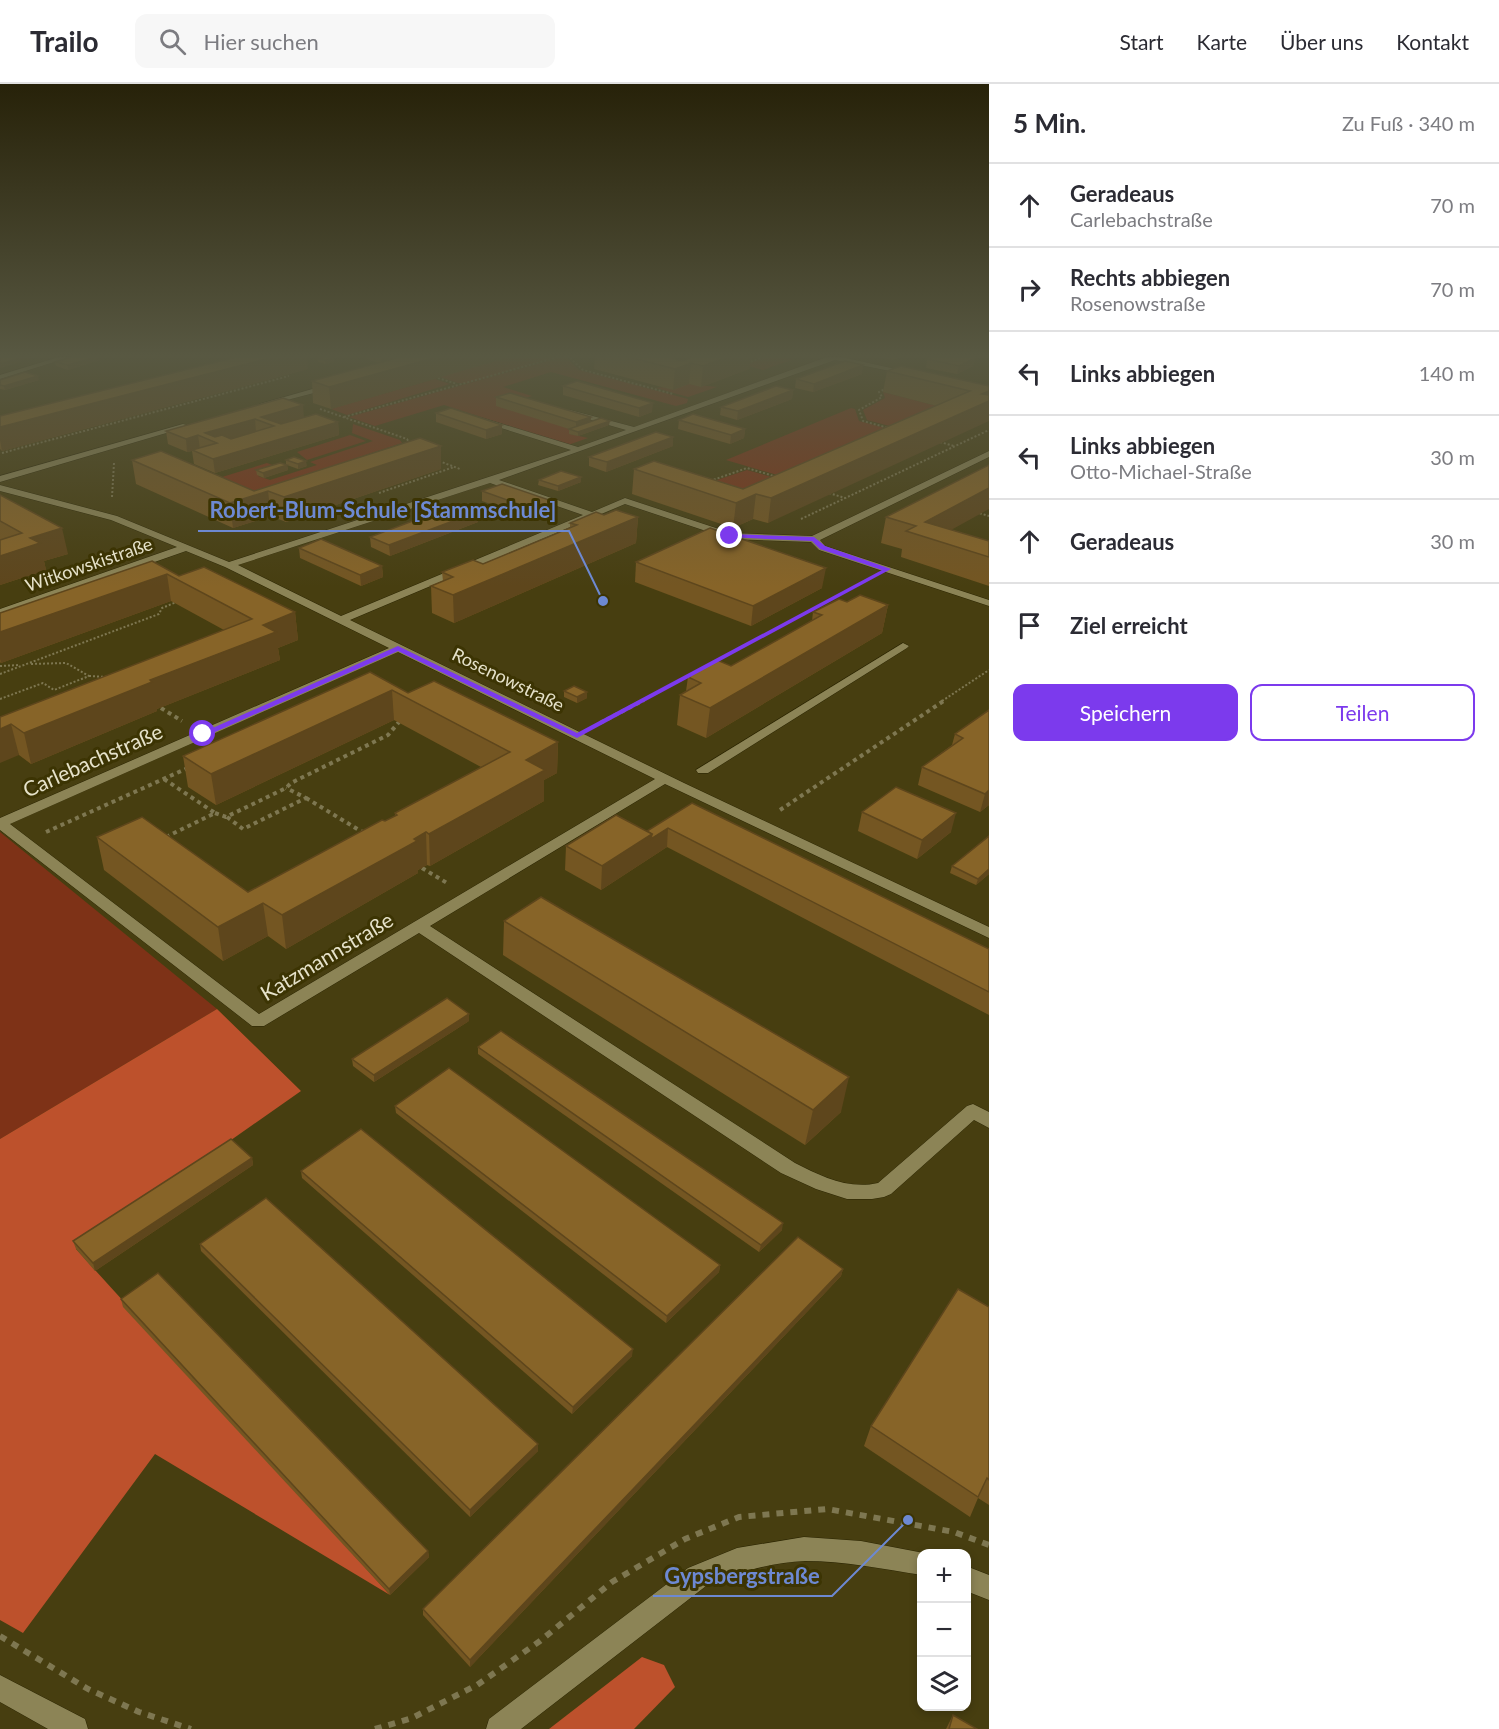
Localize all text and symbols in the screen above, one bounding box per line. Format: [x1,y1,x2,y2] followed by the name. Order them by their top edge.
[135,14,555,68] search box
[30,24,99,58] text: Trailo
[156,25,189,58] icon: search
[204,28,319,55] text: Hier suchen
[1119,29,1164,54] text: Start
[1197,29,1247,54] text: Karte
[1280,29,1363,54] text: Über uns
[1396,29,1469,54] text: Kontakt
[1013,107,1086,139] text: 5 Min.
[1342,111,1475,135] text: Zu Fuß · 340 m
[1070,180,1174,207] text: Geradeaus
[1013,189,1046,222] icon: ahead
[1430,193,1475,217] text: 70 m
[1070,207,1213,231] text: Carlebachstraße
[1070,264,1230,291] text: Rechts abbiegen
[1013,273,1046,306] icon: right
[1430,277,1475,301] text: 70 m
[1070,291,1205,315] text: Rosenowstraße
[1013,357,1046,390] icon: left
[1070,360,1215,387] text: Links abbiegen
[1419,361,1475,385] text: 140 m
[1070,432,1215,459] text: Links abbiegen
[1013,441,1046,474] icon: left
[1430,445,1475,469] text: 30 m
[1070,459,1252,483] text: Otto-Michael-Straße
[198,491,569,531] callout: Robert-Blum-Schule [Stammschule]
[210,496,556,523] text: Robert-Blum-Schule [Stammschule]
[716,522,742,548] route end
[1013,525,1046,558] icon: ahead
[1070,528,1174,555] text: Geradeaus
[1430,529,1475,553] text: 30 m
[22,532,155,596] street label: Witkowskistraße
[1013,609,1046,642] icon: arrive
[1070,612,1188,639] text: Ziel erreicht
[449,642,568,716] street label: Rosenowstraße
[1013,684,1238,741] button: Speichern
[1250,684,1475,741] button: Teilen
[19,718,166,802] street label: Carlebachstraße
[189,720,215,746] route start
[255,906,397,1005] street label: Katzmannstraße
[917,1549,971,1711] map controls
[917,1549,971,1603] button: +
[653,1556,832,1596] callout: Gypsbergstraße
[664,1562,820,1589] text: Gypsbergstraße
[917,1603,971,1657] button: −
[917,1657,971,1711] button: layers

